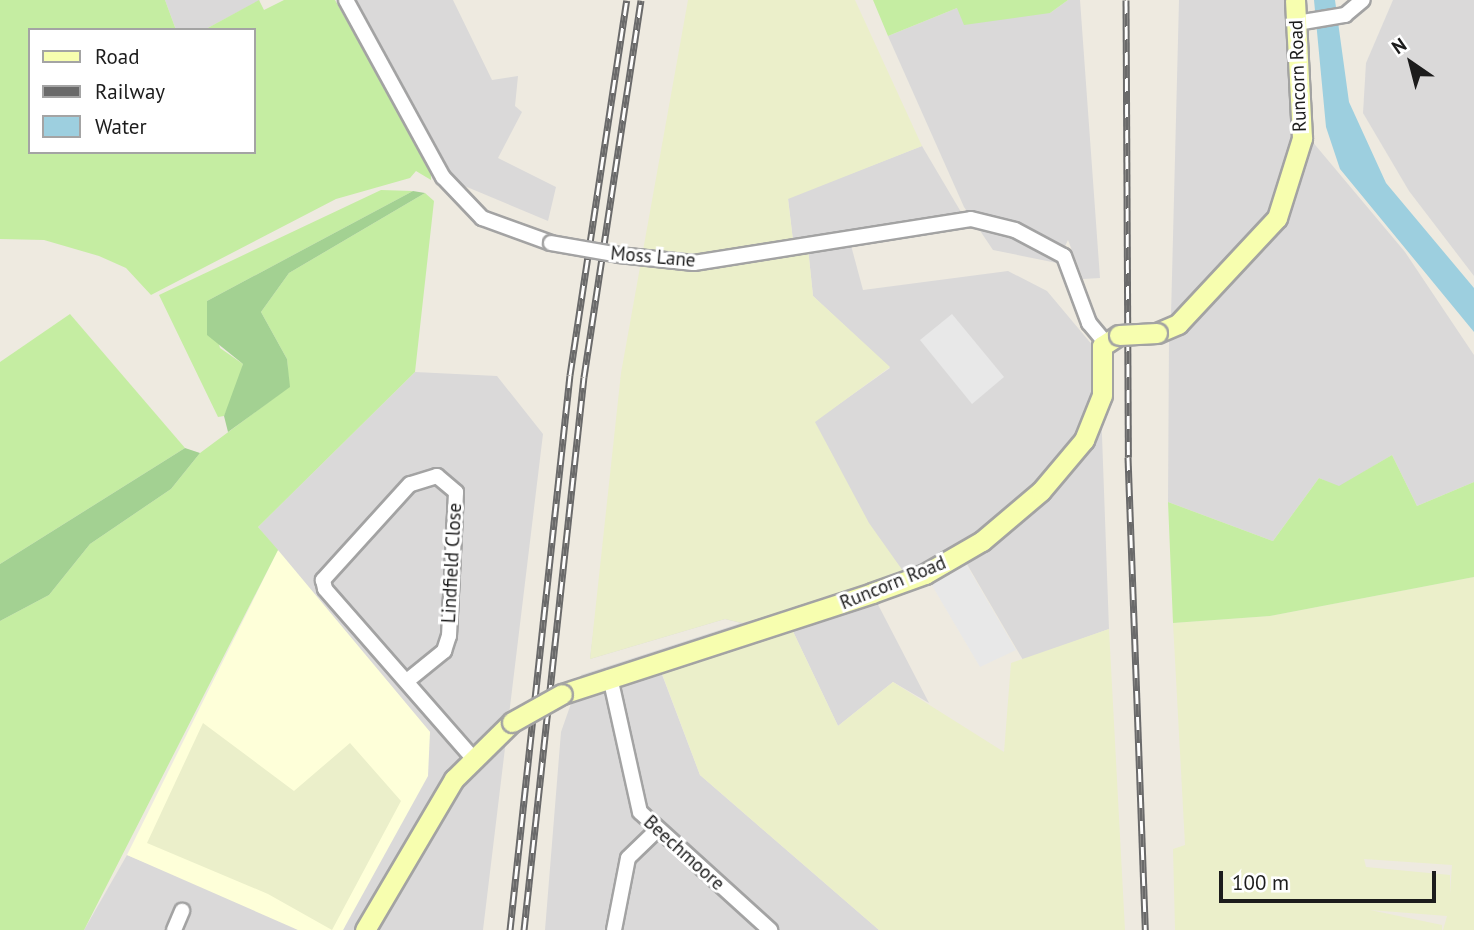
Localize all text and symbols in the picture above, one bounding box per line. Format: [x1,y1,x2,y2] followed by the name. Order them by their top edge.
[1285,20,1311,132] street label: Runcorn Road
[28,28,256,154] legend
[1376,28,1446,98] north arrow
[1387,32,1411,59] text: N
[95,43,139,70] text: Road
[95,78,165,105] text: Railway
[95,113,147,140] text: Water
[610,242,696,272] street label: Moss Lane
[437,502,467,624] street label: Lindfield Close
[837,551,949,615] street label: Runcorn Road
[639,811,729,895] street label: Beechmoore
[1222,856,1439,900] scale bar
[1232,869,1289,896] text: 100 m

